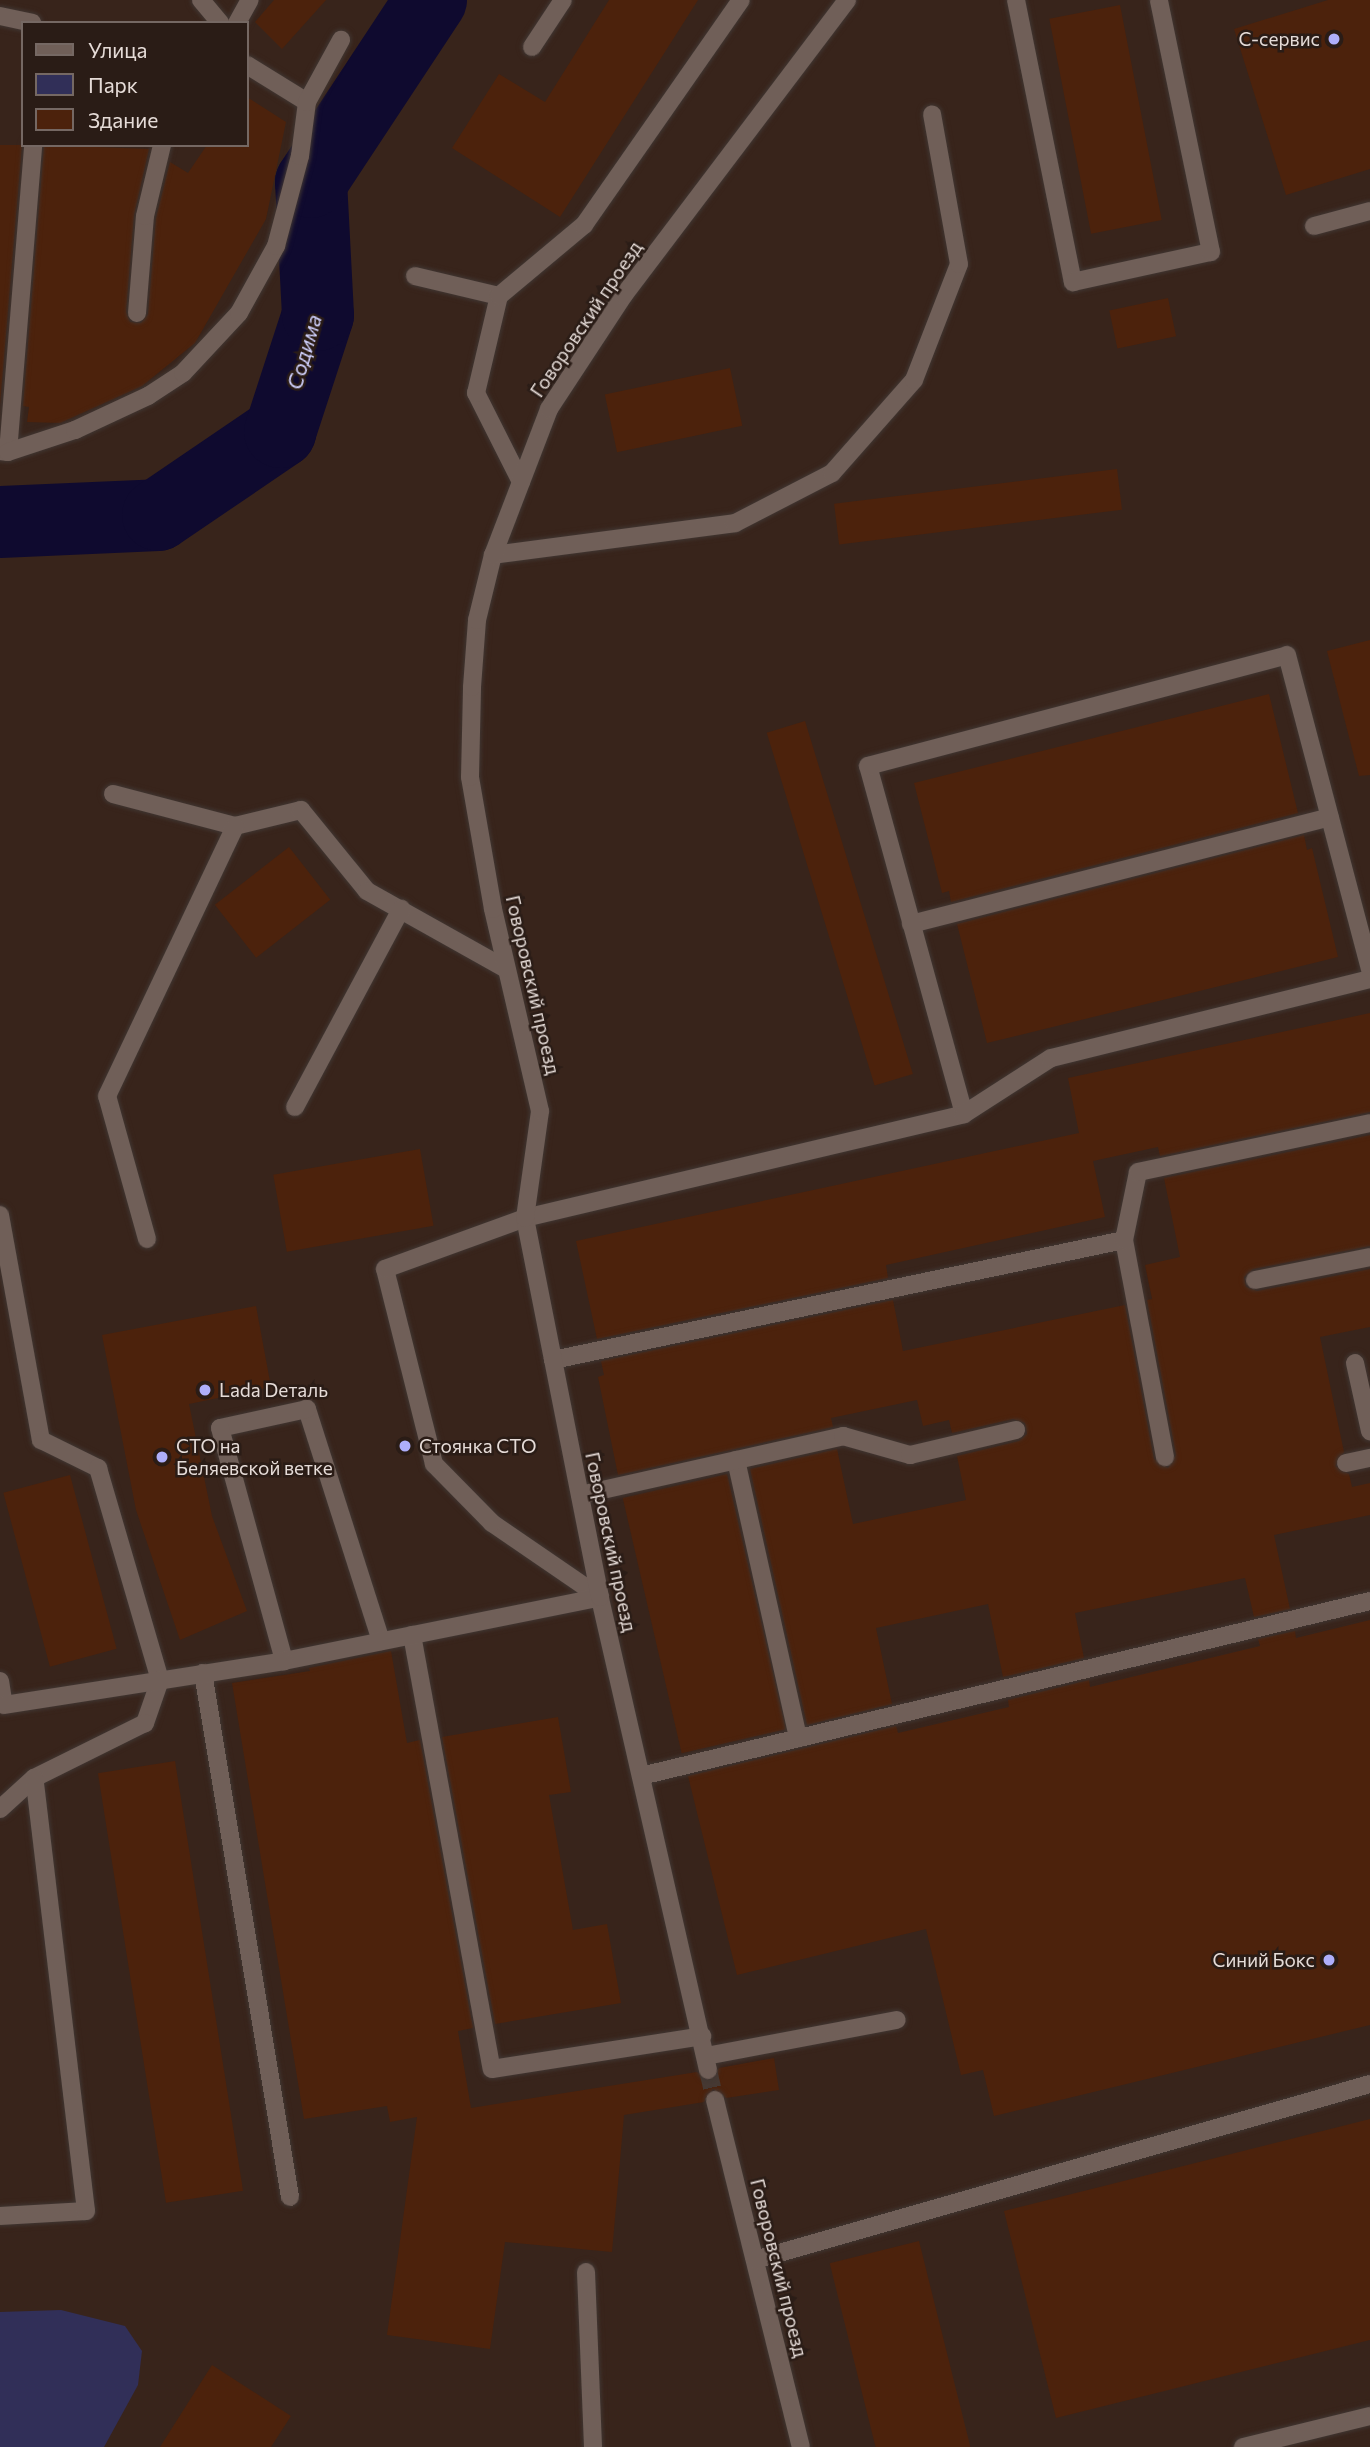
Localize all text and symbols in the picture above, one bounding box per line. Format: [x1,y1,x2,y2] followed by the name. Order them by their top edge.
[21,21,248,147] legend
[1238,28,1320,50] place label: С-сервис
[1326,31,1342,47] marker: С-сервис
[88,37,147,62] text: Улица
[88,72,138,97] text: Парк
[88,107,158,132] text: Здание
[525,237,647,401] street label: Говоровский проезд
[281,312,327,392] water label: Содима
[501,893,565,1077] street label: Говоровский проезд
[219,1379,328,1401] place label: Lada Dеталь
[197,1382,213,1398] marker: Lada Dеталь
[176,1435,333,1479] place label: СТО на Беляевской ветке
[419,1435,536,1457] place label: Стоянка СТО
[397,1438,413,1454] marker: Стоянка СТО
[154,1449,170,1465] marker: СТО на Беляевской ветке
[581,1450,641,1634] street label: Говоровский проезд
[1212,1949,1315,1971] place label: Синий Бокс
[1321,1952,1337,1968] marker: Синий Бокс
[746,2176,812,2360] street label: Говоровский проезд

